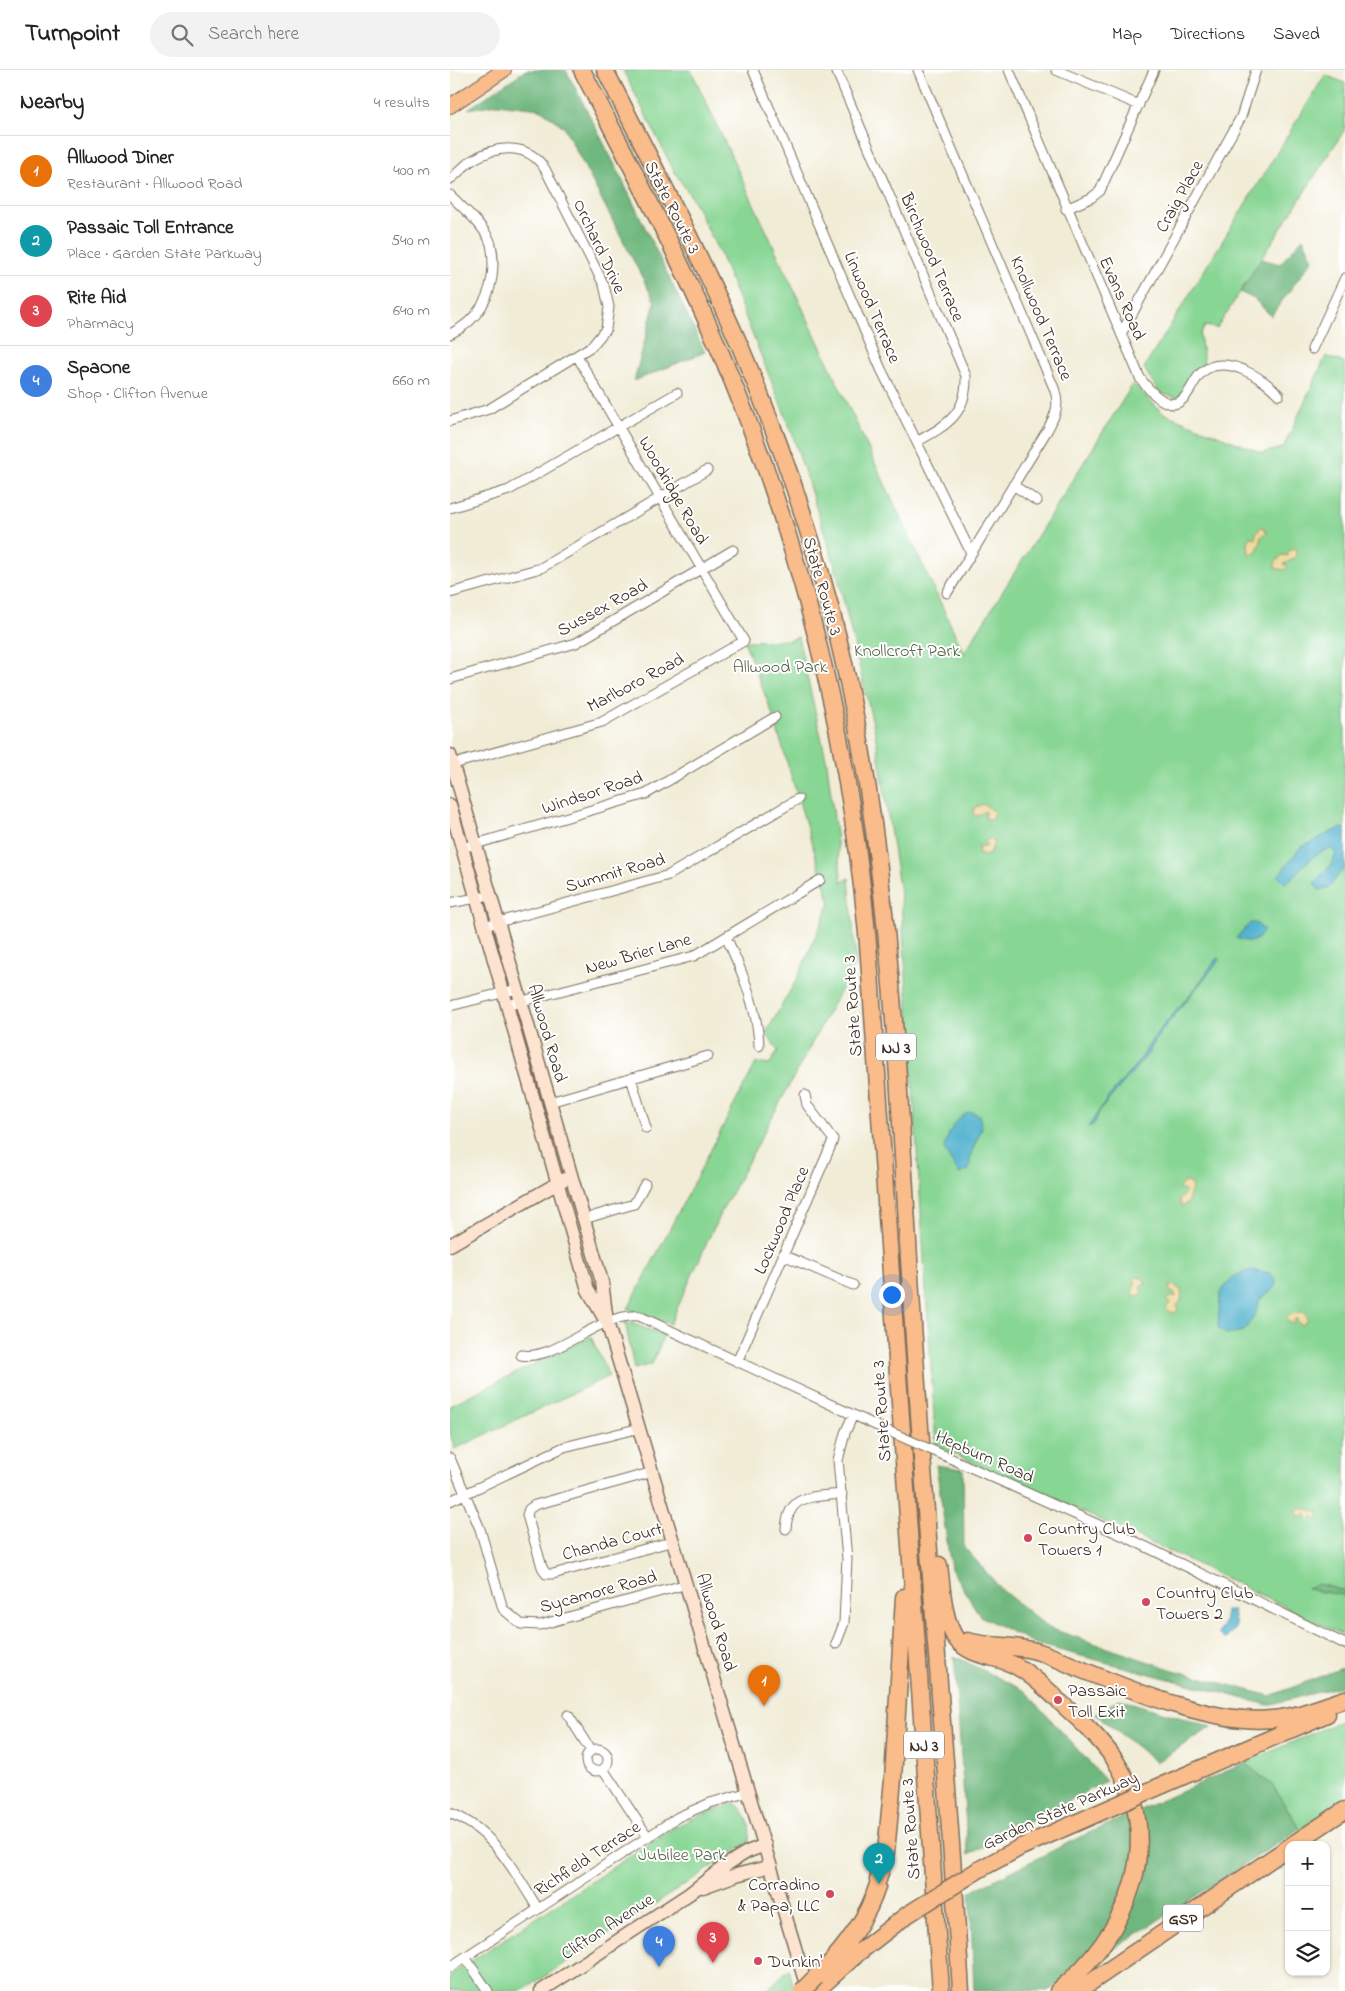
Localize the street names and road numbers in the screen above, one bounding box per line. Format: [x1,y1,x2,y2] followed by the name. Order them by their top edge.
[1150,155,1213,238] street label: Craig Place
[637,157,706,259] street label: State Route 3
[892,188,970,327] street label: Birchwood Terrace
[565,195,632,299] street label: Orchard Drive
[836,248,907,369] street label: Linwood Terrace
[1002,253,1078,386] street label: Knollwood Terrace
[1091,253,1151,345] street label: Evans Road
[630,432,714,551] street label: Woodridge Road
[795,534,848,639] street label: State Route 3
[553,573,653,644] street label: Sussex Road
[583,647,689,720] street label: Marlboro Road
[539,765,646,822] street label: Windsor Road
[563,847,668,901] street label: Summit Road
[583,927,695,982] street label: New Brier Lane
[837,954,871,1057] street label: State Route 3
[520,981,573,1086] street label: Allwood Road
[876,1034,916,1060] road number: NJ 3
[748,1162,818,1279] street label: Lockwood Place
[866,1359,900,1462] street label: State Route 3
[931,1424,1038,1491] street label: Hepburn Road
[560,1517,665,1569] street label: Chanda Court
[537,1565,660,1621] street label: Sycamore Road
[688,1570,742,1675] street label: Allwood Road
[904,1732,944,1758] road number: NJ 3
[979,1766,1143,1858] street label: Garden State Parkway
[895,1777,929,1880] street label: State Route 3
[530,1815,647,1904] street label: Richfield Terrace
[556,1887,661,1968] street label: Clifton Avenue
[1163,1905,1203,1932] road number: GSP

